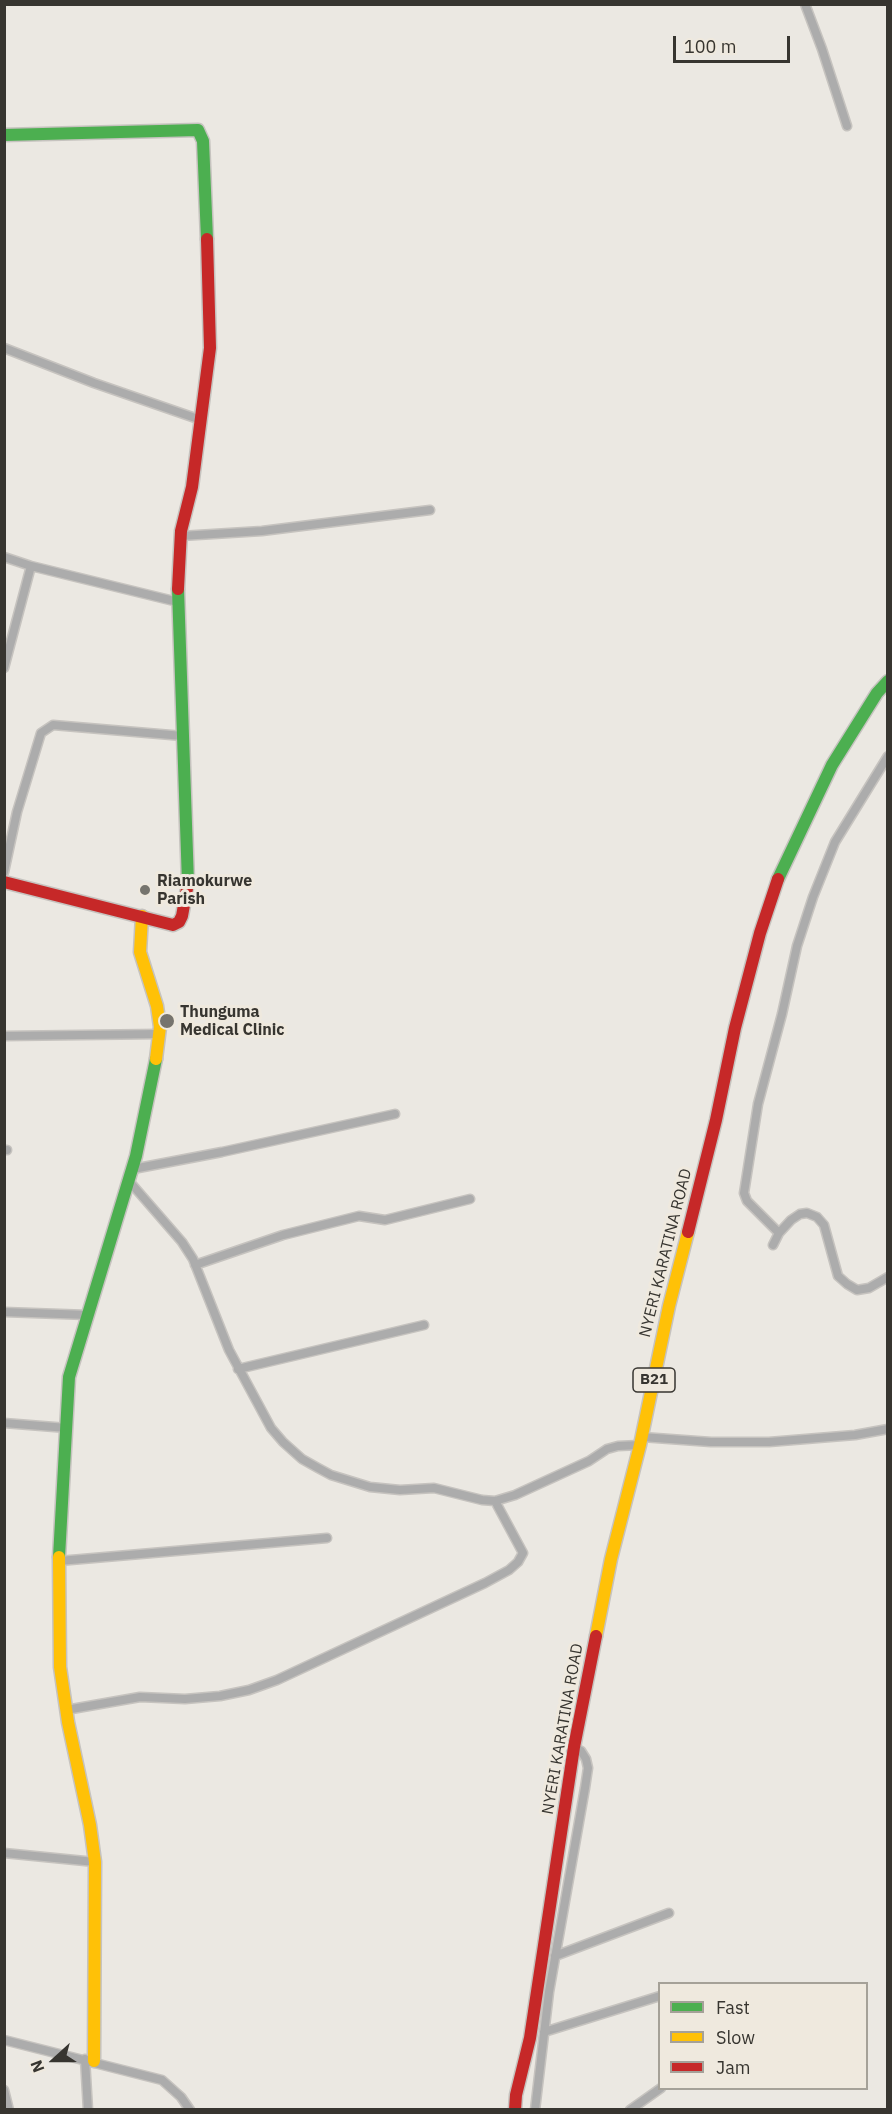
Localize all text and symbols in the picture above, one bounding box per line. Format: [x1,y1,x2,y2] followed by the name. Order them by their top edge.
[676,24,793,62] scale bar
[684,35,736,58] text: 100 m
[157,871,252,909] place label: Riamokurwe Parish
[138,883,152,897] marker: Riamokurwe Parish
[180,1002,285,1040] place label: Thunguma Medical Clinic
[158,1012,176,1030] marker: Thunguma Medical Clinic
[636,1167,696,1339] street label: NYERI KARATINA ROAD
[633,1368,675,1392] road number: B21
[538,1642,588,1816] street label: NYERI KARATINA ROAD
[658,1982,868,2090] legend
[716,1996,750,2019] text: Fast
[716,2026,755,2049] text: Slow
[24,2030,84,2090] north arrow
[716,2056,751,2079] text: Jam
[26,2057,49,2075] text: N

